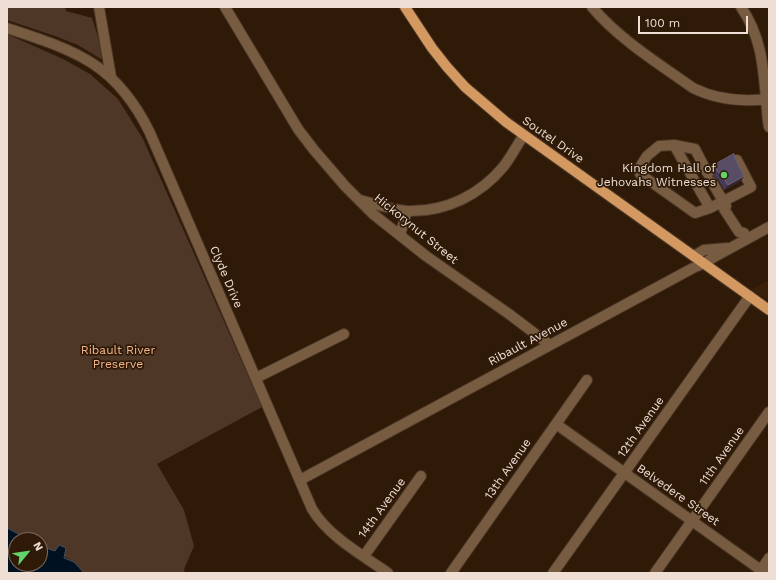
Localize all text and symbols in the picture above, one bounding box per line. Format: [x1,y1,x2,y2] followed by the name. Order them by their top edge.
[640,8,750,34] scale bar
[645,16,680,30] text: 100 m
[519,113,587,167] street label: Soutel Drive
[597,161,716,189] place label: Kingdom Hall of Jehovahs Witnesses
[719,170,729,180] marker: Kingdom Hall of Jehovahs Witnesses
[371,191,461,267] street label: Hickorynut Street
[206,244,246,310] street label: Clyde Drive
[486,315,570,369] street label: Ribault Avenue
[81,343,155,371] park label: Ribault River Preserve
[615,394,667,460] street label: 12th Avenue
[696,424,748,488] street label: 11th Avenue
[482,436,534,502] street label: 13th Avenue
[634,461,722,529] street label: Belvedere Street
[355,475,409,541] street label: 14th Avenue
[8,532,48,572] north arrow
[30,540,46,553] text: N

